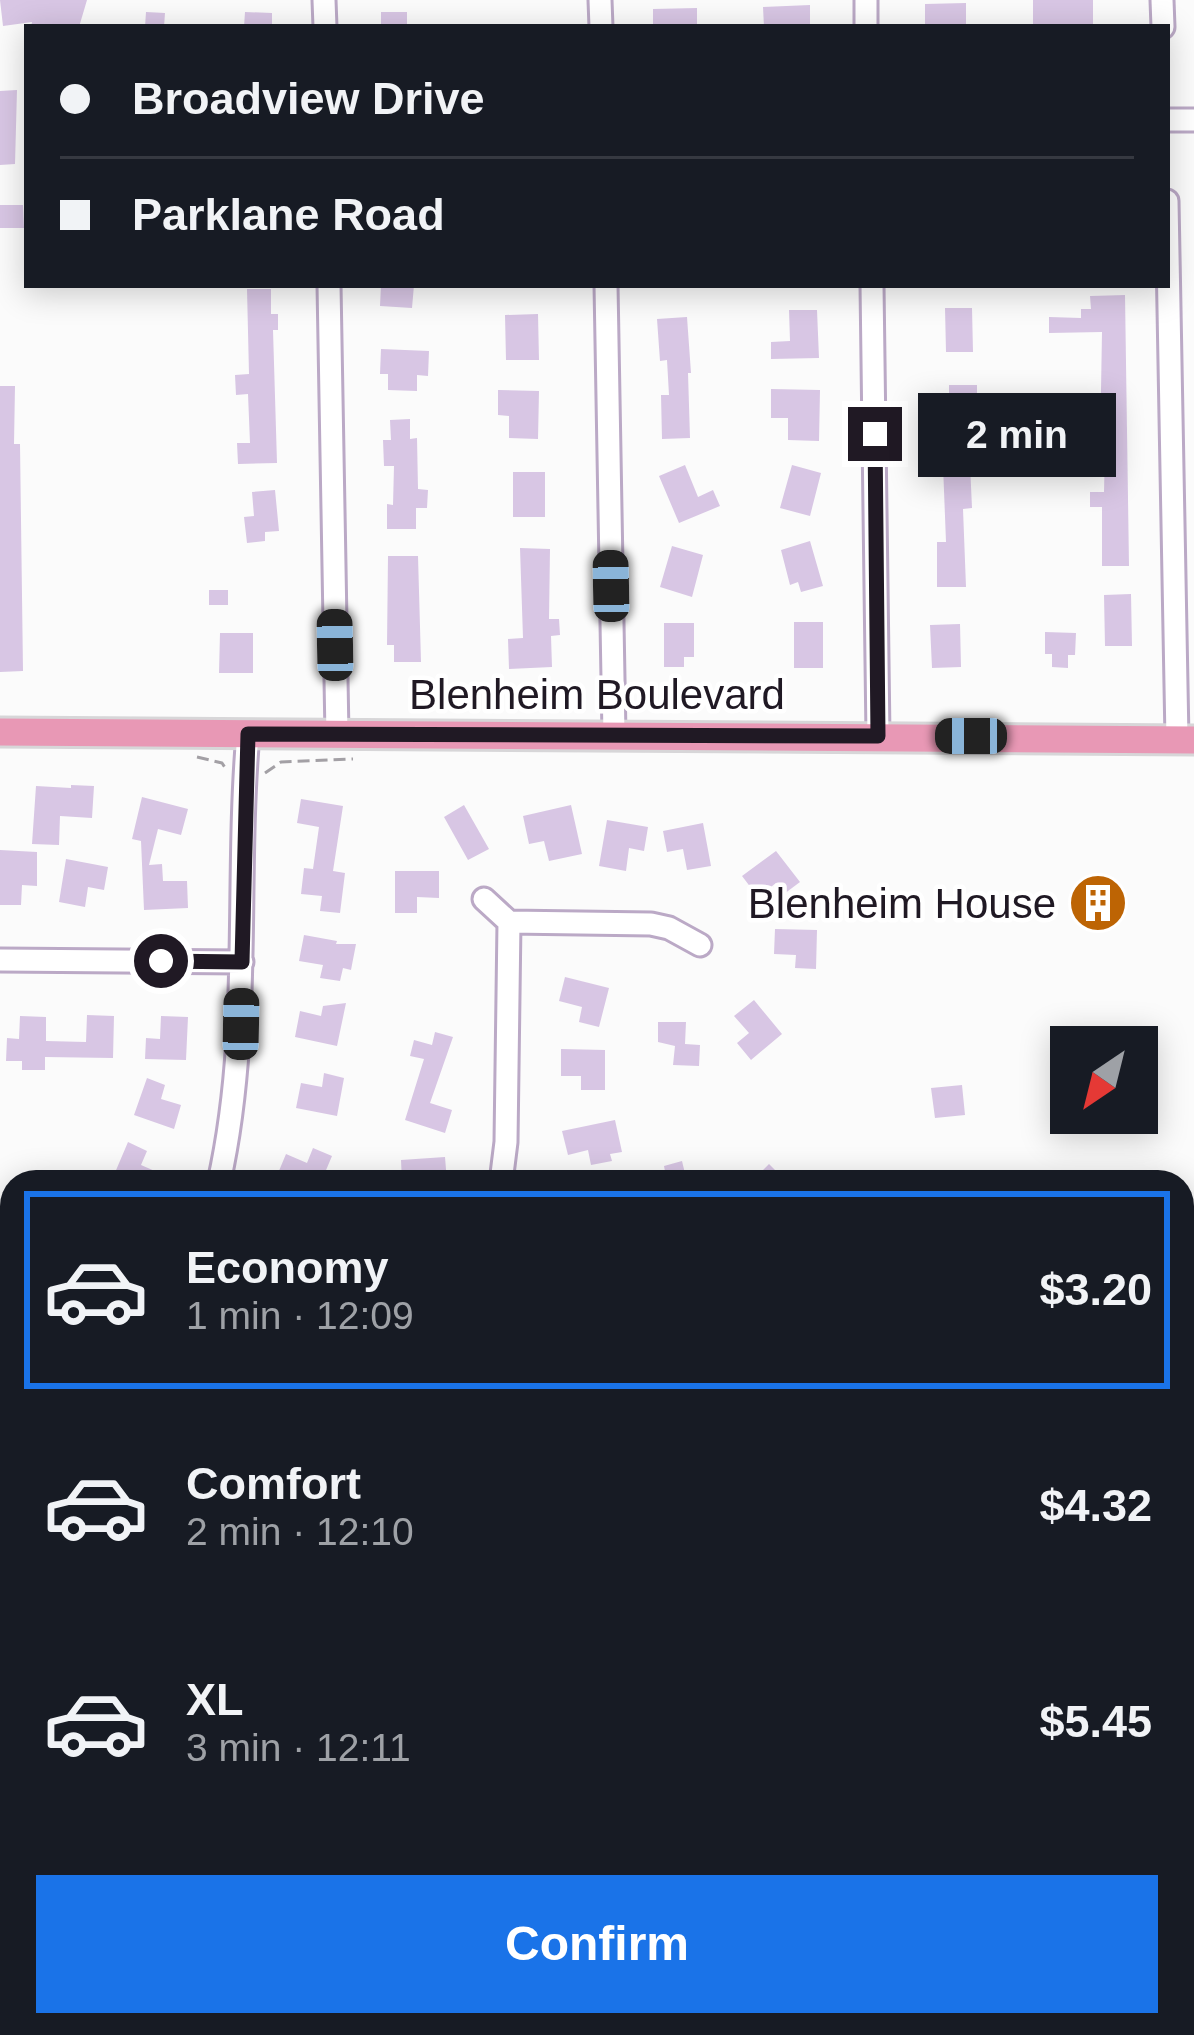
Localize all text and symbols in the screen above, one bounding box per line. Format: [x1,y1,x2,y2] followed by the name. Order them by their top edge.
[132,73,485,124] text: Broadview Drive
[132,189,445,240] text: Parklane Road
[917,392,1115,476] callout: 2 min
[848,407,902,461] route end
[966,413,1068,456] text: 2 min
[592,550,630,622] car
[316,609,354,681] car
[409,671,785,718] street label: Blenheim Boulevard
[935,718,1007,754] car
[1067,872,1129,934] building icon: Blenheim House
[748,880,1056,927] place label: Blenheim House
[134,934,188,988] route start
[222,988,260,1060] car
[1050,1026,1158,1134] north arrow
[1050,1026,1158,1134] map controls
[42,1236,150,1344] icon: car
[186,1242,389,1293] text: Economy
[1039,1264,1152,1315] text: $3.20
[186,1294,414,1337] text: 1 min · 12:09
[42,1452,150,1560] icon: car
[186,1458,361,1509] text: Comfort
[1039,1480,1152,1531] text: $4.32
[186,1510,414,1553] text: 2 min · 12:10
[42,1668,150,1776] icon: car
[186,1674,244,1725] text: XL
[1039,1696,1152,1747] text: $5.45
[186,1726,411,1769] text: 3 min · 12:11
[36,1875,1158,2013] button: Confirm

